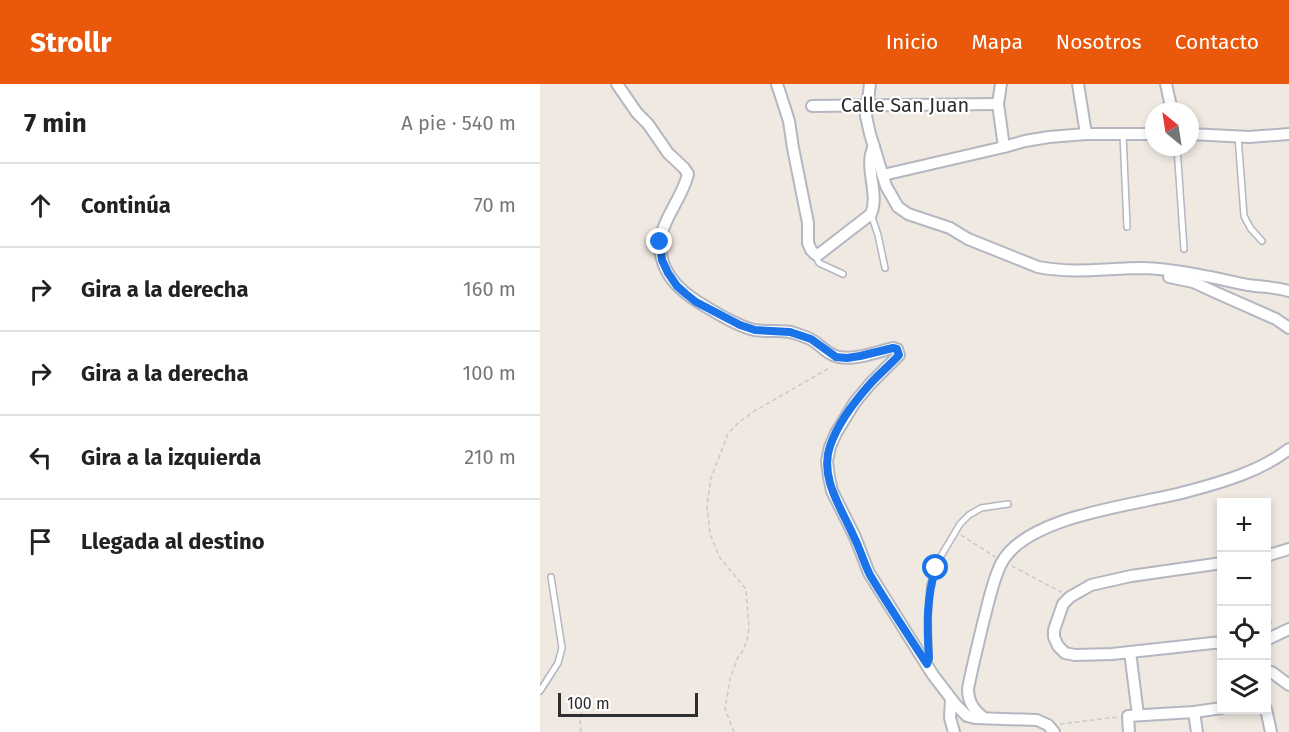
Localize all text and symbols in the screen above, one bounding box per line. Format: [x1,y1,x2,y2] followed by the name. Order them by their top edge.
[30,26,111,59] text: Strollr
[886,29,938,55] text: Inicio
[971,29,1023,55] text: Mapa
[1056,29,1142,55] text: Nosotros
[1175,29,1259,55] text: Contacto
[841,93,969,117] street label: Calle San Juan
[1145,102,1199,156] north arrow
[24,108,87,139] text: 7 min
[401,111,516,135] text: A pie · 540 m
[24,189,57,222] icon: ahead
[81,192,171,219] text: Continúa
[474,193,516,217] text: 70 m
[646,228,672,254] route end
[24,273,57,306] icon: right
[81,276,249,303] text: Gira a la derecha
[463,277,516,301] text: 160 m
[24,357,57,390] icon: right
[81,360,249,387] text: Gira a la derecha
[463,361,516,385] text: 100 m
[24,441,57,474] icon: left
[81,444,261,471] text: Gira a la izquierda
[464,445,516,469] text: 210 m
[1217,498,1271,714] map controls
[1217,498,1271,552] button: +
[24,525,57,558] icon: arrive
[81,528,265,555] text: Llegada al destino
[1217,552,1271,606] button: −
[922,554,948,580] route start
[1217,606,1271,660] button: locate
[1217,660,1271,714] button: layers
[558,690,698,718] scale bar
[567,694,610,713] text: 100 m

